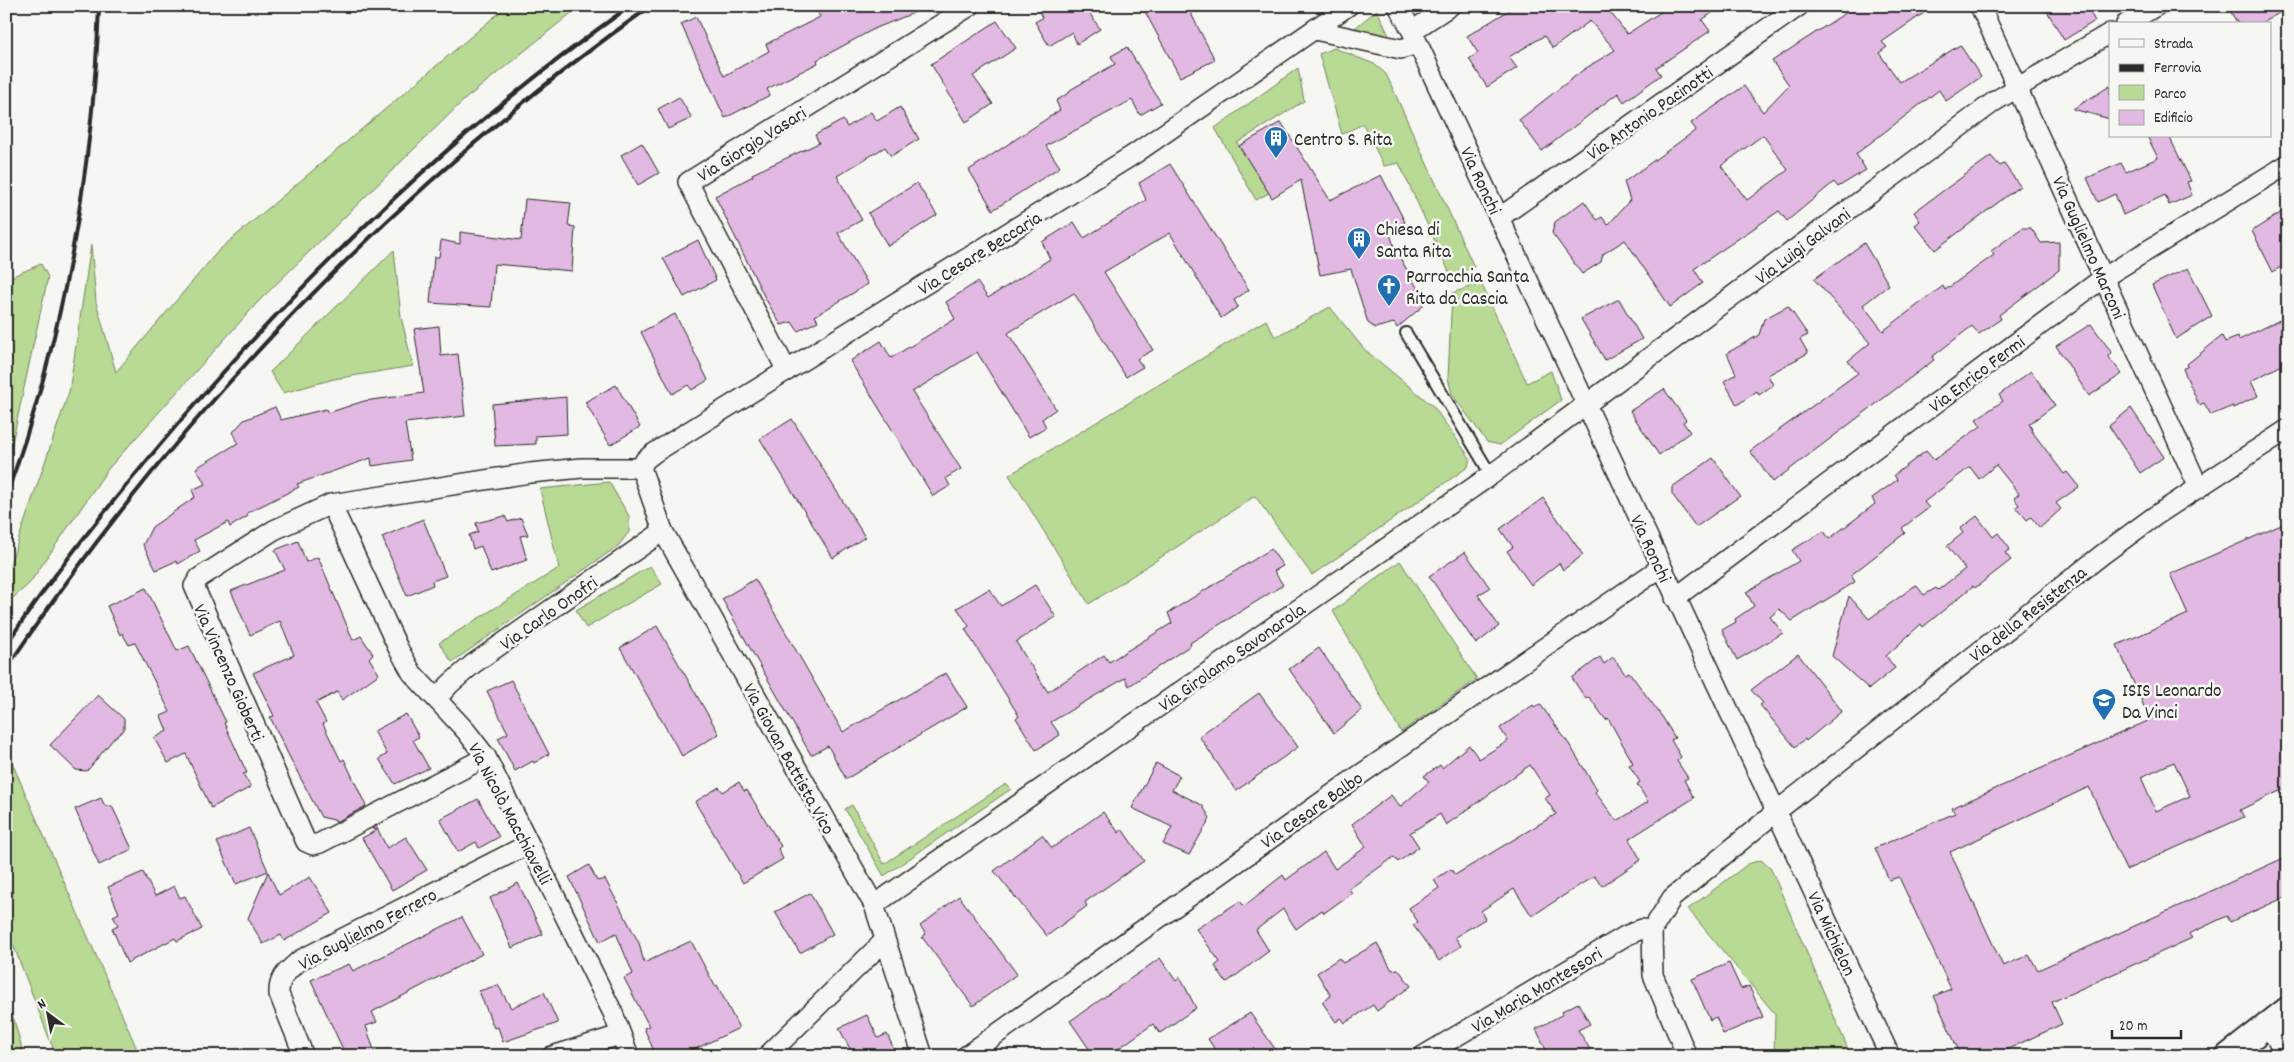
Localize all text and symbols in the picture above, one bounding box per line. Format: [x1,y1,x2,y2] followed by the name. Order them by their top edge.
[2109,22,2272,138] legend
[2154,34,2194,56] text: Strada
[2154,58,2202,80] text: Ferrovia
[1582,61,1720,169] street label: Via Antonio Pacinotti
[2154,84,2186,106] text: Parco
[693,101,813,190] street label: Via Giorgio Vasari
[2154,108,2193,130] text: Edificio
[1263,125,1289,159] building icon: Centro S. Rita
[1294,128,1393,155] place label: Centro S. Rita
[1451,143,1507,220] street label: Via Ronchi
[2043,173,2131,325] street label: Via Guglielmo Marconi
[1751,203,1858,293] street label: Via Luigi Galvani
[914,206,1049,304] street label: Via Cesare Beccaria
[1376,218,1452,267] place label: Chiesa di Santa Rita
[1346,226,1372,260] building icon: Chiesa di Santa Rita
[1406,265,1530,314] place label: Parrocchia Santa Rita da Cascia
[1376,273,1402,307] church icon: Parrocchia Santa Rita da Cascia
[1924,330,2032,421] street label: Via Enrico Fermi
[1621,511,1677,588] street label: Via Ronchi
[1965,560,2095,670] street label: Via della Resistenza
[496,571,605,659] street label: Via Carlo Onofri
[1154,597,1313,720] street label: Via Girolamo Savonarola
[184,600,269,747] street label: Via Vincenzo Gioberti
[734,679,840,840] street label: Via Giovan Battista Vico
[2122,679,2222,728] place label: ISIS Leonardo Da Vinci
[2091,687,2117,721] school or university icon: ISIS Leonardo Da Vinci
[459,739,557,891] street label: Via Nicolò Macchiavelli
[1256,767,1370,857] street label: Via Cesare Balbo
[295,883,443,979] street label: Via Guglielmo Ferrero
[1798,888,1861,981] street label: Via Michielon
[1467,942,1609,1042] street label: Via Maria Montessori
[22,990,72,1040] north arrow
[34,994,50,1015] text: N
[2112,1007,2180,1039] scale bar
[2119,1016,2147,1038] text: 20 m

